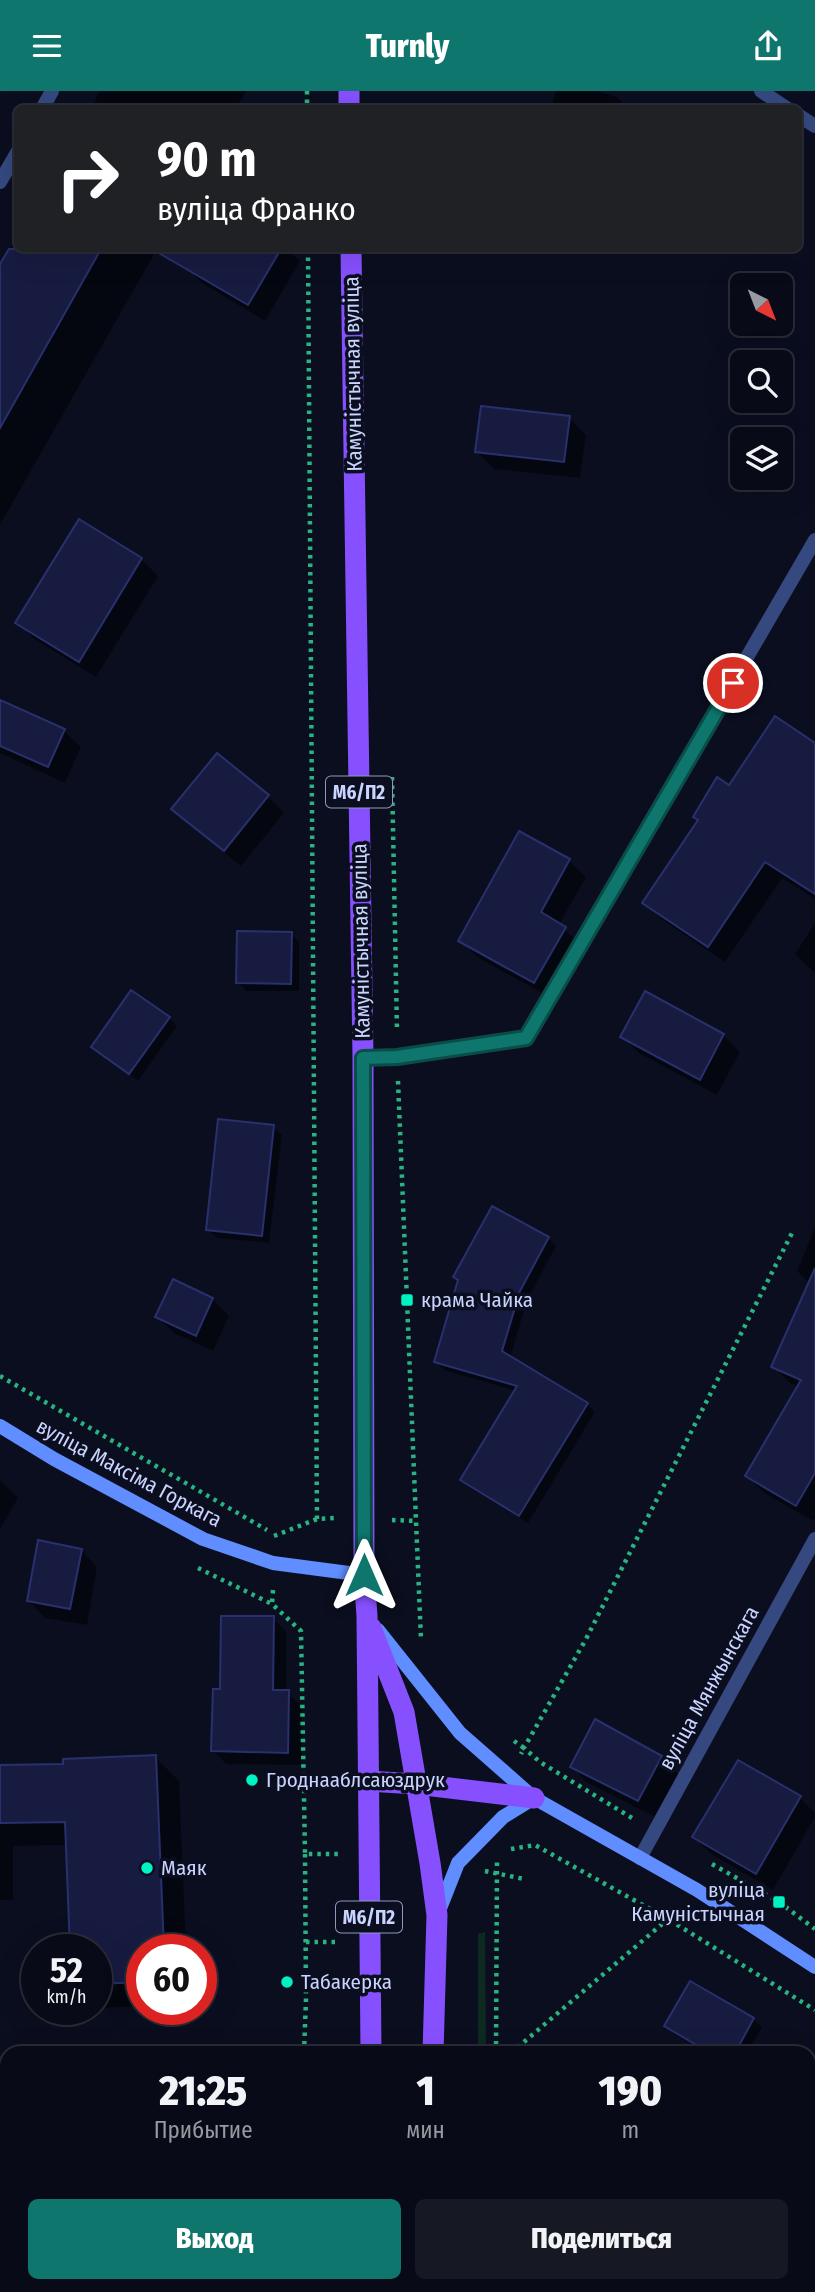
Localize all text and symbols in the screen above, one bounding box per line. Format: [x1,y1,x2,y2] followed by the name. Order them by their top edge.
[28,27,66,65] icon: menu
[366,27,449,65] text: Turnly
[749,27,787,65] icon: share
[157,130,257,189] text: 90 m
[42,133,133,224] icon: right
[157,190,356,228] text: вуліца Франко
[730,273,793,336] north arrow
[730,273,793,490] map controls
[338,276,368,472] street label: Камуністычная вуліца
[730,350,793,413] button: search
[730,427,793,490] button: layers
[703,653,763,713] pin
[714,664,752,702] icon: arrive
[326,777,392,807] road number: М6/П2
[346,843,376,1039] street label: Камуністычная вуліца
[421,1287,533,1313] place label: крама Чайка
[399,1292,415,1308] marker: крама Чайка
[32,1413,226,1533] street label: вуліца Максіма Горкага
[327,1538,401,1612] position arrow
[653,1601,765,1775] street label: вуліца Мянжынскага
[266,1767,445,1793] place label: Гроднааблсаюздрук
[244,1772,260,1788] marker: Гроднааблсаюздрук
[161,1855,207,1881] place label: Маяк
[139,1860,155,1876] marker: Маяк
[631,1877,765,1927] place label: вуліца Камуністычная
[771,1894,787,1910] marker: вуліца Камуністычная
[336,1901,402,1933] road number: М6/П2
[126,1934,217,2025] speed limit sign: 60
[50,1949,83,1991] text: 52
[301,1969,392,1995] place label: Табакерка
[279,1974,295,1990] marker: Табакерка
[46,1986,87,2008] text: km/h
[159,2066,247,2116] text: 21:25
[416,2066,435,2116] text: 1
[599,2066,662,2116] text: 190
[154,2116,253,2144] text: Прибытие
[406,2116,445,2144] text: мин
[622,2116,639,2144] text: m
[28,2199,401,2279] button: Выход
[415,2199,788,2279] button: Поделиться

